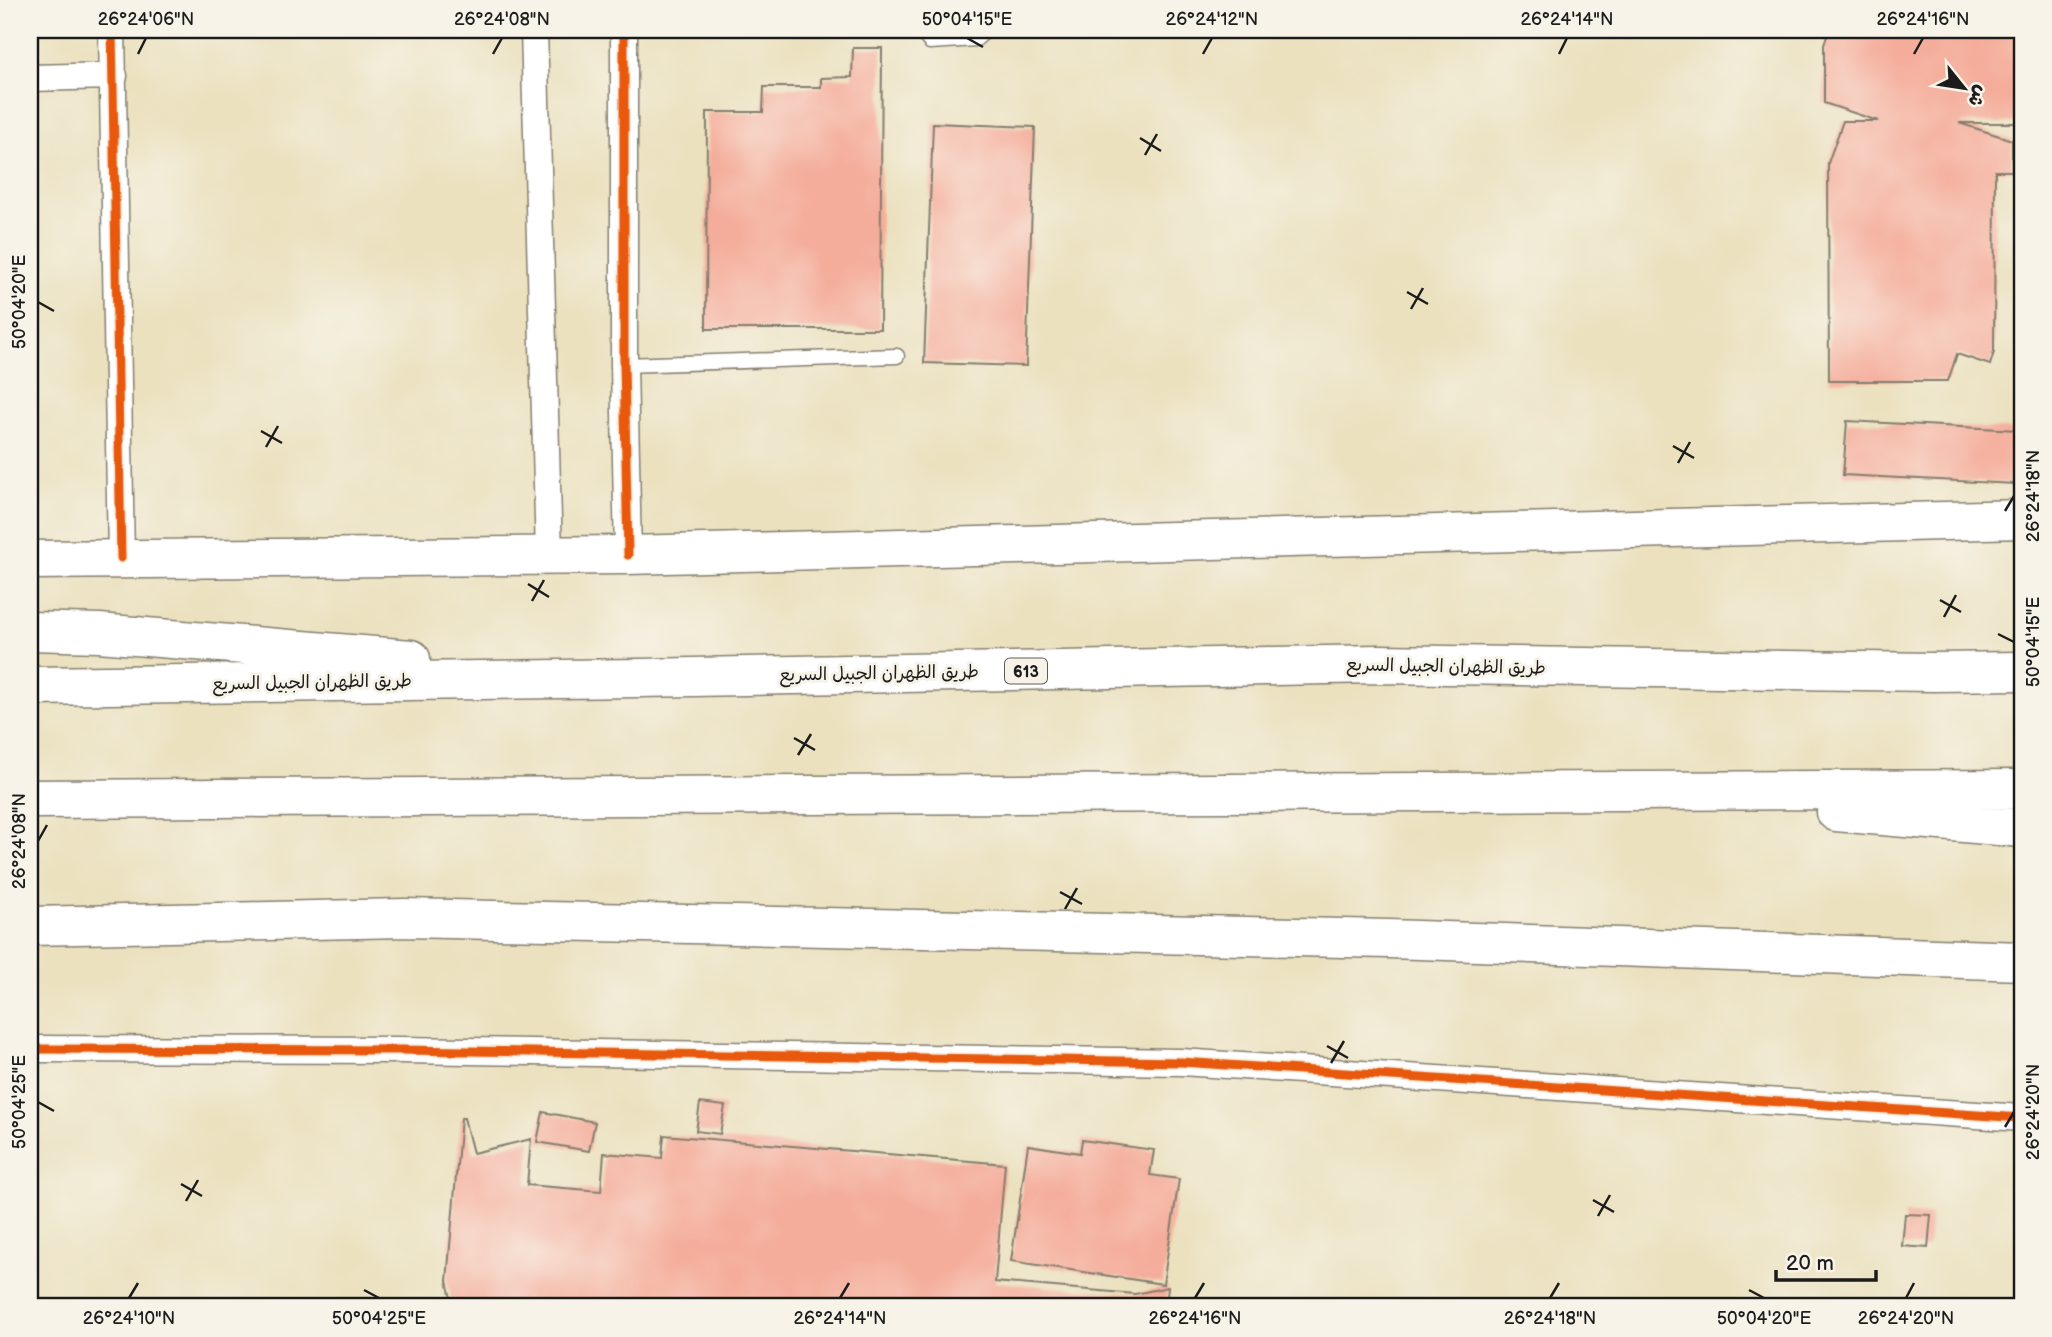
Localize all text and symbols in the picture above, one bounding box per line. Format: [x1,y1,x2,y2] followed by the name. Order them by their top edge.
[98,9,194,30] text: 26°24'06"N
[454,9,550,30] text: 26°24'08"N
[922,9,1012,30] text: 50°04'15"E
[1166,9,1258,30] text: 26°24'12"N
[1520,9,1614,30] text: 26°24'14"N
[1876,9,1970,30] text: 26°24'16"N
[1930,52,2000,122] north arrow
[1962,81,1993,111] text: ش
[9,255,30,349] text: 50°04'20"E
[2023,450,2044,542] text: 26°24'18"N
[2023,597,2044,687] text: 50°04'15"E
[1346,654,1546,681] street label: طريق الظهران الجبيل السريع
[1005,658,1047,684] road number: 613
[779,661,979,688] street label: طريق الظهران الجبيل السريع
[212,670,412,697] street label: طريق الظهران الجبيل السريع
[9,793,30,889] text: 26°24'08"N
[9,1055,30,1149] text: 50°04'25"E
[2023,1064,2044,1160] text: 26°24'20"N
[1776,1239,1875,1283] scale bar
[1786,1251,1834,1276] text: 20 m
[83,1308,175,1329] text: 26°24'10"N
[332,1308,426,1329] text: 50°04'25"E
[793,1308,887,1329] text: 26°24'14"N
[1148,1308,1242,1329] text: 26°24'16"N
[1504,1308,1596,1329] text: 26°24'18"N
[1717,1308,1811,1329] text: 50°04'20"E
[1858,1308,1954,1329] text: 26°24'20"N

